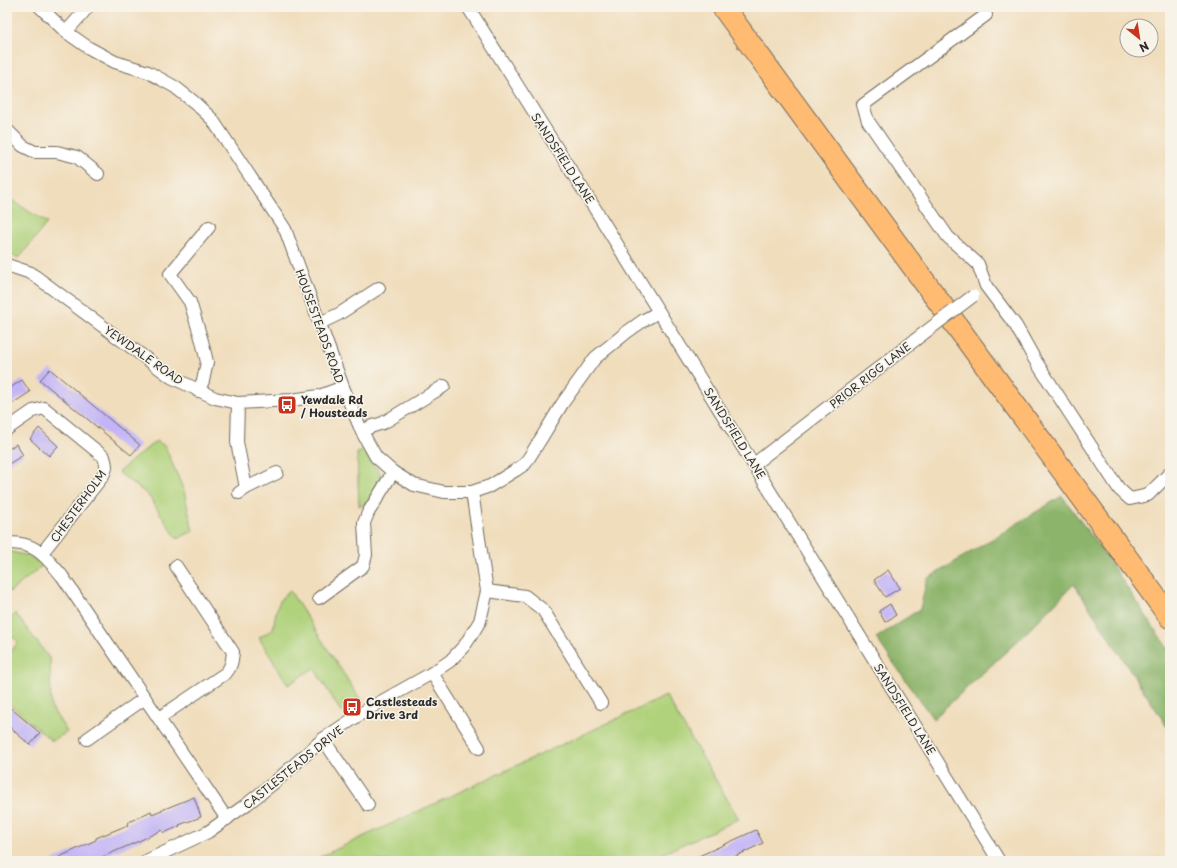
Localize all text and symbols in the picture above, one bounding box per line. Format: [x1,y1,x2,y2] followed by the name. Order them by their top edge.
[1119,18,1159,58] north arrow
[1136,38,1152,57] text: N
[527,109,599,207] street label: SANDSFIELD LANE
[291,266,349,386] street label: HOUSESTEADS ROAD
[101,321,187,389] street label: YEWDALE ROAD
[826,338,914,412] street label: PRIOR RIGG LANE
[700,384,770,482] street label: SANDSFIELD LANE
[300,391,367,421] place label: Yewdale Rd / Housteads
[276,394,298,416] bus stop icon: Yewdale Rd / Housteads
[46,466,110,546] street label: CHESTERHOLM
[870,660,940,758] street label: SANDSFIELD LANE
[366,693,437,723] place label: Castlesteads Drive 3rd
[341,696,363,718] bus stop icon: Castlesteads Drive 3rd
[239,721,347,813] street label: CASTLESTEADS DRIVE

